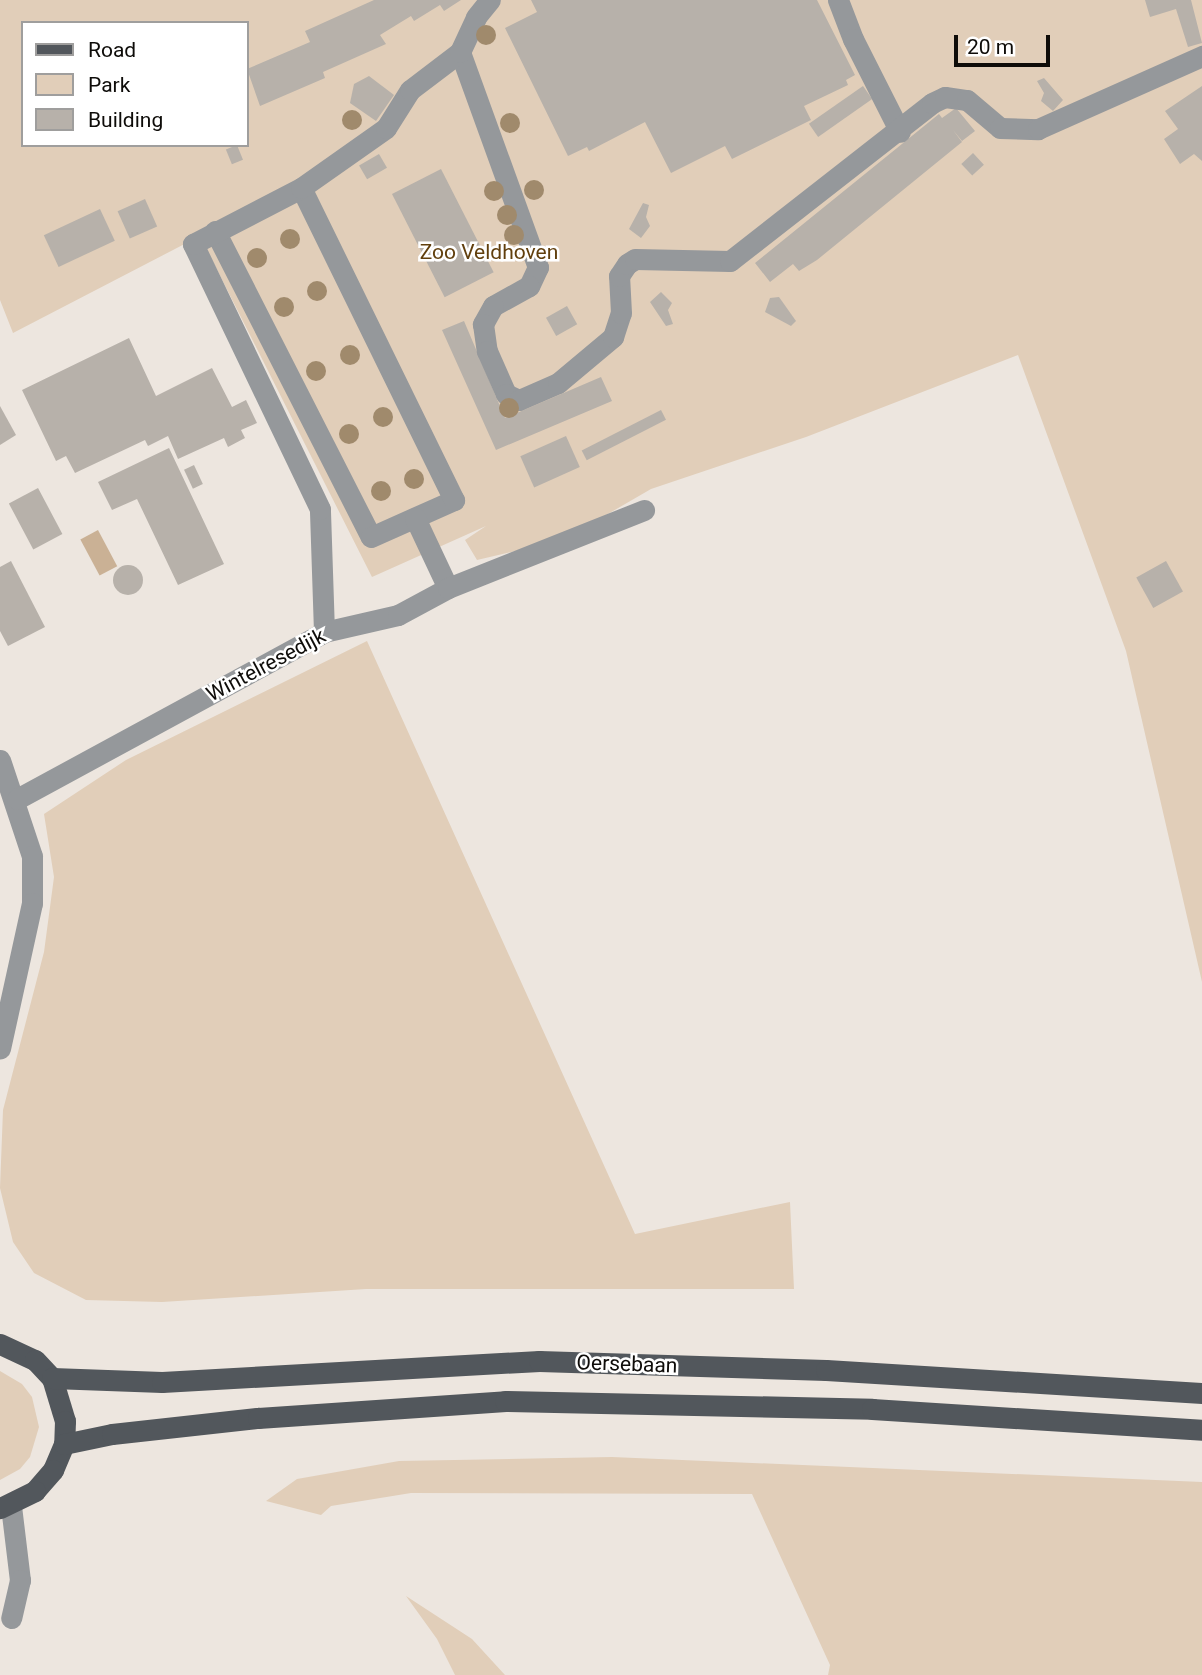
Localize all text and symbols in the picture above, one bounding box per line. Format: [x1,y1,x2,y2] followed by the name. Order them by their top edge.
[21,21,248,147] legend
[957,21,1053,65] scale bar
[967,35,1014,59] text: 20 m
[88,38,136,62] text: Road
[88,73,130,97] text: Park
[88,108,163,132] text: Building
[420,239,558,265] park label: Zoo Veldhoven
[202,623,330,707] street label: Wintelresedijk
[576,1350,678,1378] street label: Oersebaan

